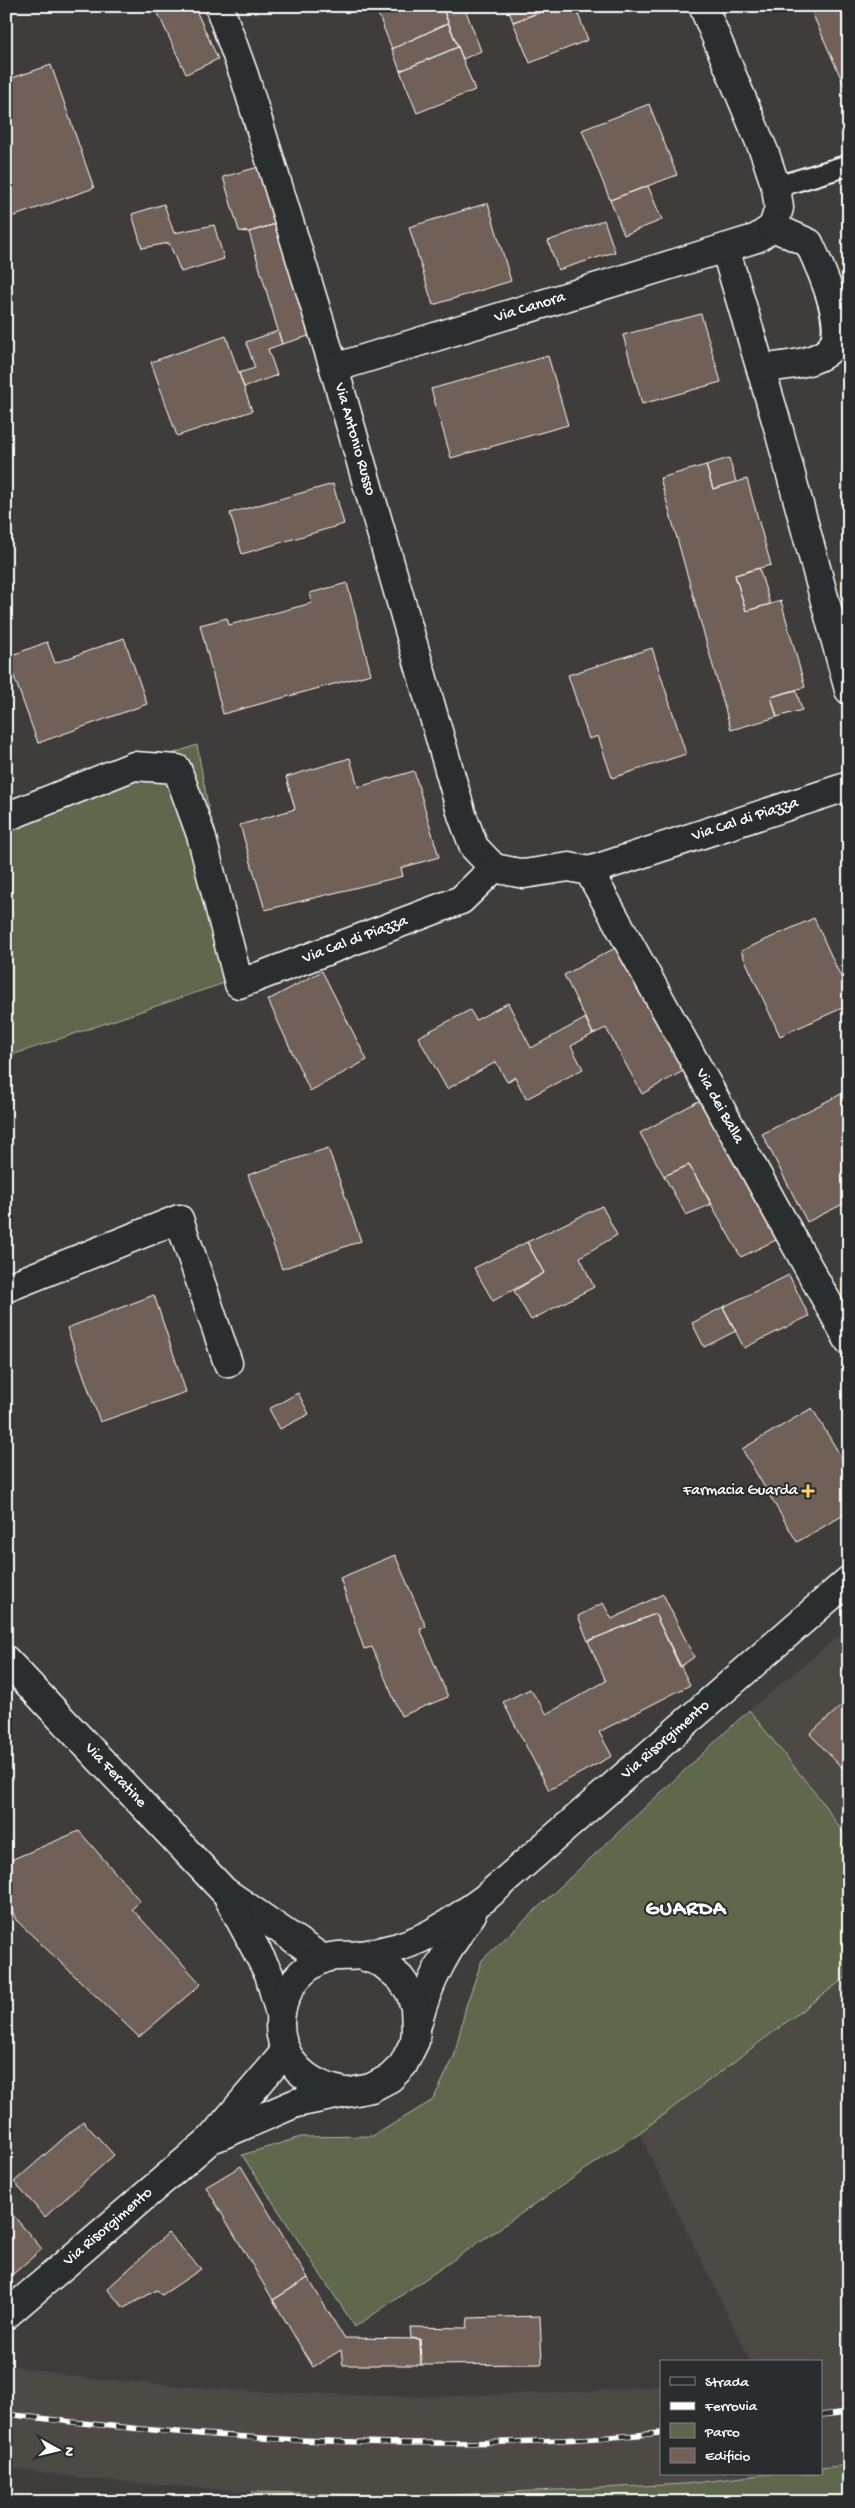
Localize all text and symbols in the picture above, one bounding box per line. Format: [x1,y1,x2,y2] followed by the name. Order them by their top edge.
[491,288,569,328] street label: Via Canora
[329,380,380,498] street label: Via Antonio Russo
[689,793,802,846] street label: Via Cal di Piazza
[299,911,411,969] street label: Via Cal di Piazza
[690,1065,748,1148] street label: Via dei Balla
[682,1482,799,1501] place label: Farmacia Guarda
[802,1485,814,1497] marker: Farmacia Guarda
[617,1696,714,1785] street label: Via Risorgimento
[79,1739,151,1812] street label: Via Feratine
[646,1898,727,1923] district label: GUARDA
[59,2184,157,2271] street label: Via Risorgimento
[660,2360,822,2476] legend
[705,2374,750,2392] text: Strada
[704,2398,758,2416] text: Ferrovia
[704,2424,740,2442] text: Parco
[32,2426,82,2476] north arrow
[59,2446,77,2457] text: N
[705,2448,751,2466] text: Edificio

